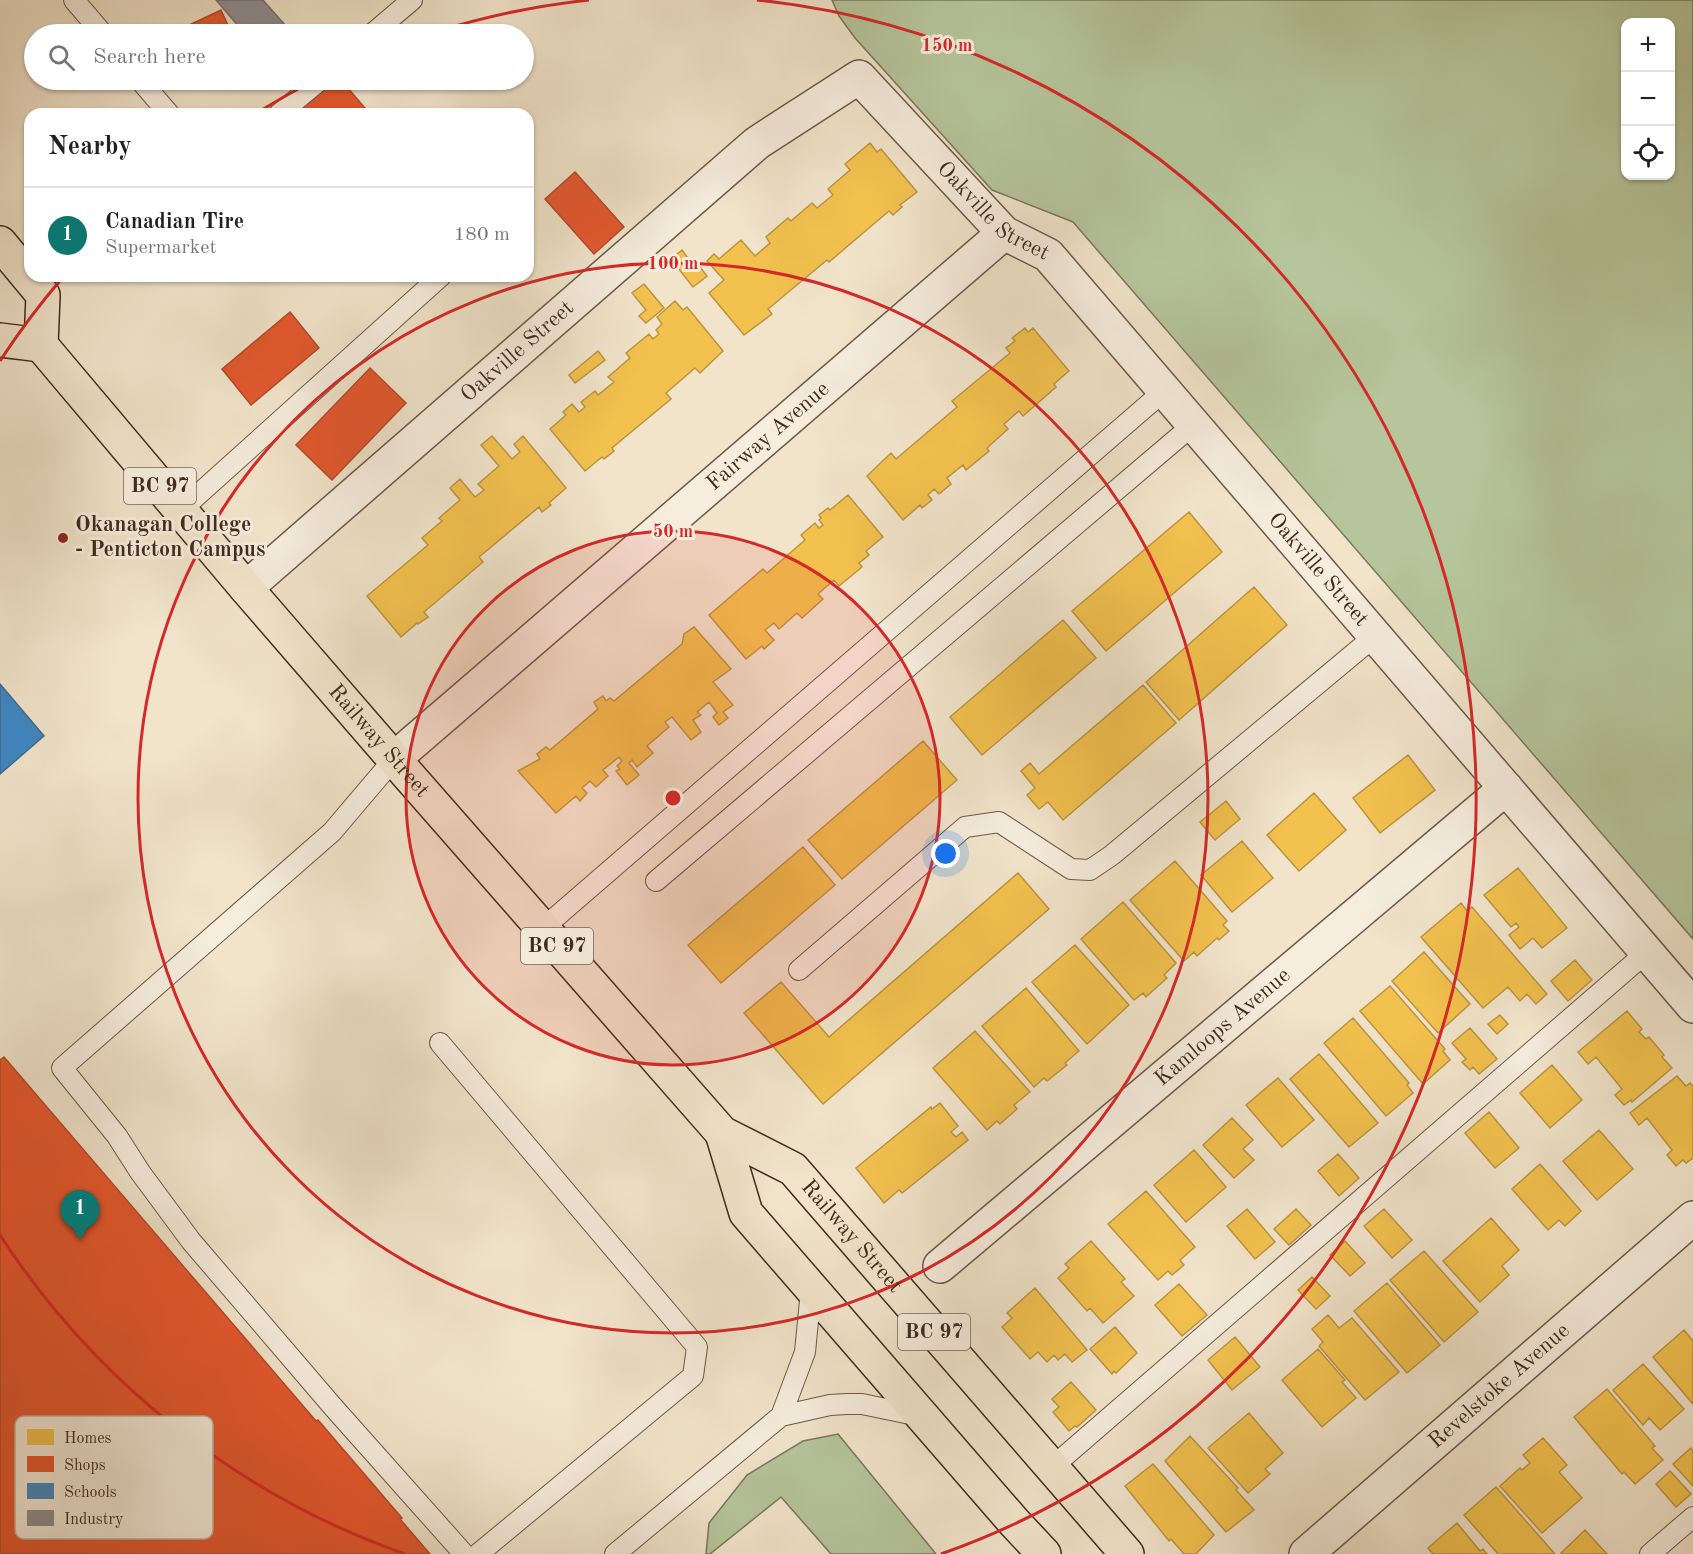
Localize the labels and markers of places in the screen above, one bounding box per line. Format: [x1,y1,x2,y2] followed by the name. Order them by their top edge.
[75,514,265,561] place label: Okanagan College - Penticton Campus
[56,531,70,545] marker: Okanagan College - Penticton Campus
[663,788,683,808] centre of rings
[60,1190,100,1240] pin: 1

